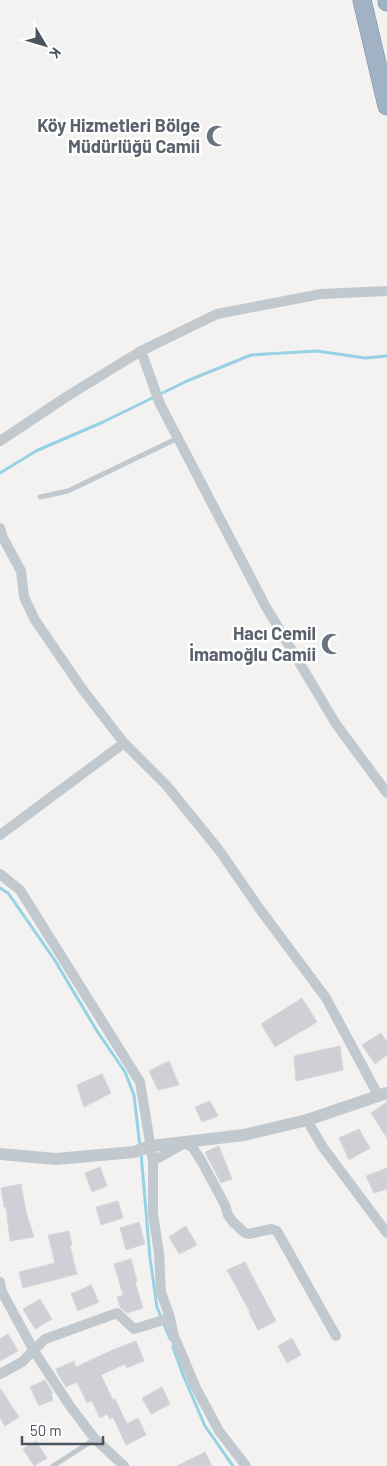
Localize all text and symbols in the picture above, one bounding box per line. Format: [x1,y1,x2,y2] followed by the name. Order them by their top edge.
[20,20,70,70] north arrow
[46,45,65,62] text: K
[37,114,200,157] place label: Köy Hizmetleri Bölge Müdürlüğü Camii
[204,123,230,149] mosque icon: Köy Hizmetleri Bölge Müdürlüğü Camii
[189,622,316,665] place label: Hacı Cemil İmamoğlu Camii
[319,631,345,657] mosque icon: Hacı Cemil İmamoğlu Camii
[22,1414,104,1446] scale bar
[30,1421,62,1439] text: 50 m

